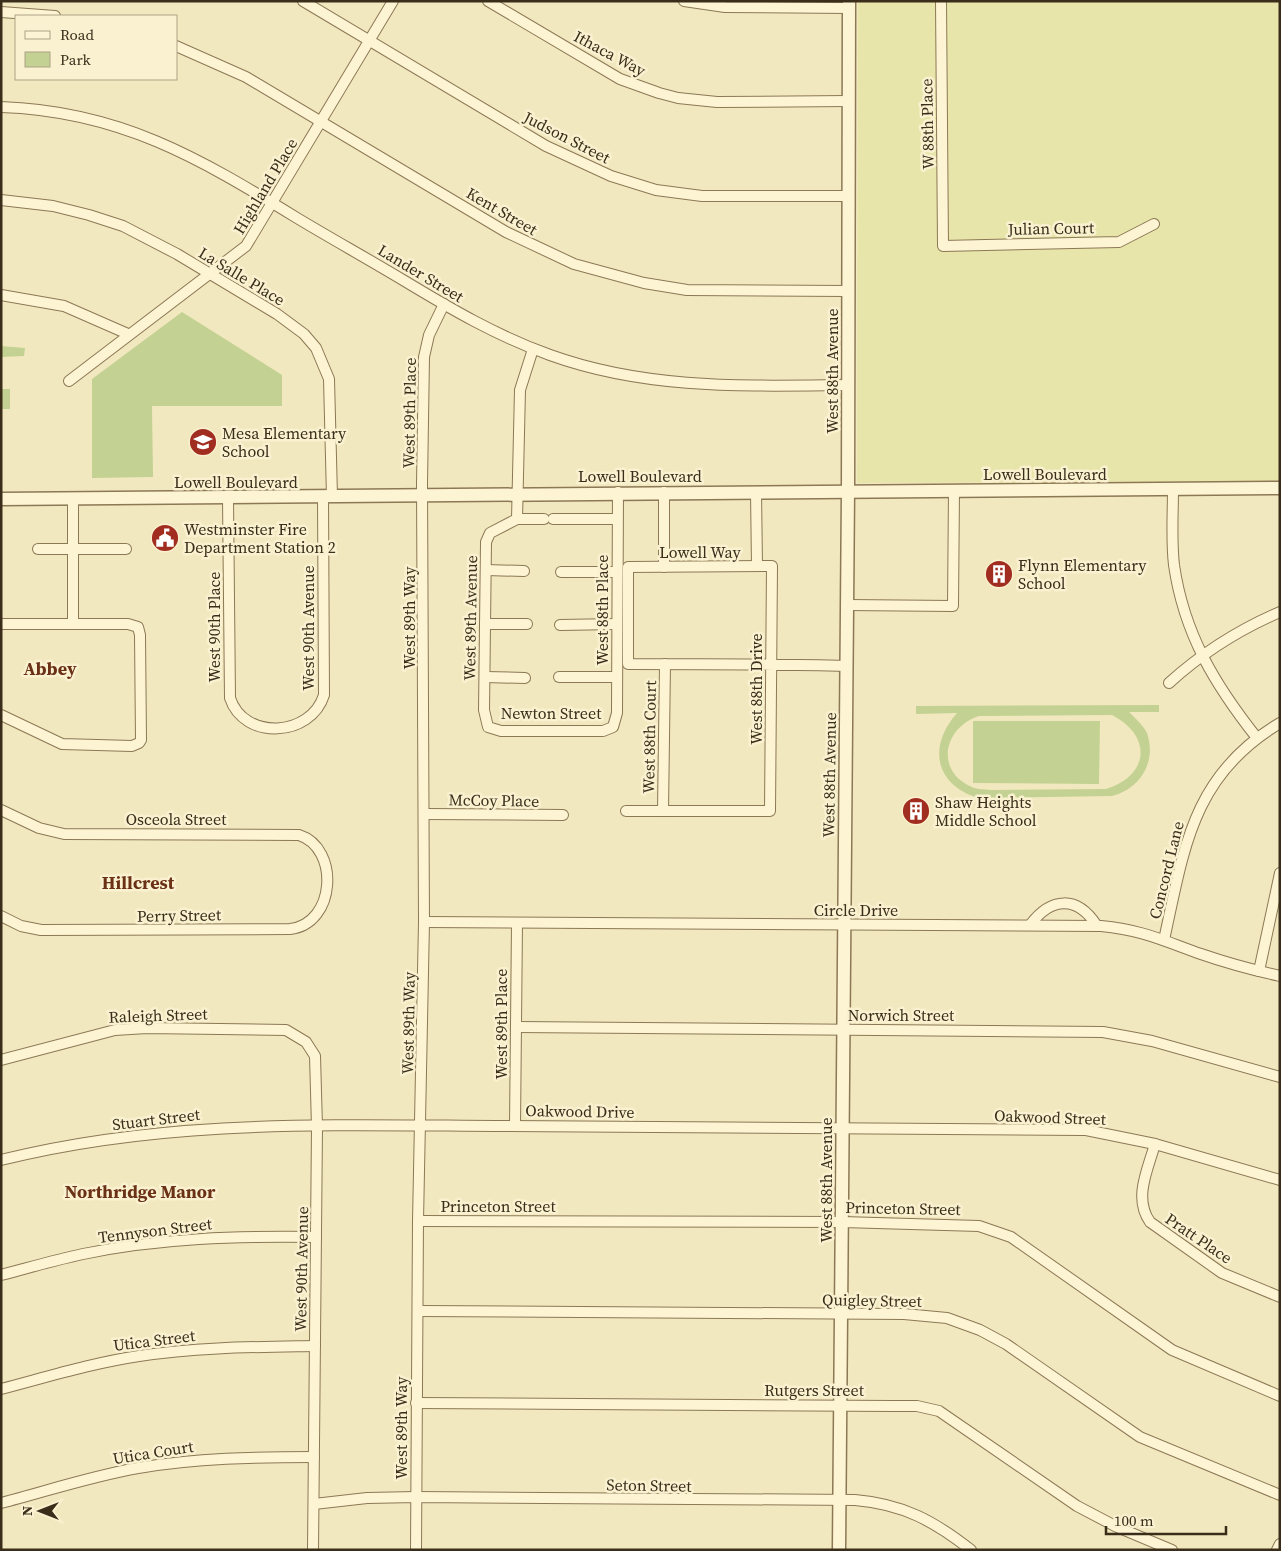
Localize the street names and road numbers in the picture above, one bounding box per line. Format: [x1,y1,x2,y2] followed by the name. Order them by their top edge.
[570,25,650,81] street label: Ithaca Way
[915,78,939,170] street label: W 88th Place
[519,105,615,169] street label: Judson Street
[228,134,302,238] street label: Highland Place
[463,182,542,241] street label: Kent Street
[1007,216,1095,240] street label: Julian Court
[374,239,469,308] street label: Lander Street
[195,242,289,310] street label: La Salle Place
[821,308,843,434] street label: West 88th Avenue
[397,357,421,469] street label: West 89th Place
[983,463,1107,485] street label: Lowell Boulevard
[578,465,702,487] street label: Lowell Boulevard
[174,471,298,493] street label: Lowell Boulevard
[659,541,742,563] street label: Lowell Way
[458,555,482,681] street label: West 89th Avenue
[591,555,613,665] street label: West 88th Place
[297,565,319,691] street label: West 90th Avenue
[398,566,420,669] street label: West 89th Way
[203,572,225,682] street label: West 90th Place
[745,633,767,745] street label: West 88th Drive
[637,679,661,794] street label: West 88th Court
[501,702,602,724] street label: Newton Street
[817,712,841,838] street label: West 88th Avenue
[448,788,540,812] street label: McCoy Place
[126,808,227,830] street label: Osceola Street
[1143,819,1189,921] street label: Concord Lane
[814,899,898,921] street label: Circle Drive
[137,903,222,927] street label: Perry Street
[490,969,512,1079] street label: West 89th Place
[396,971,420,1075] street label: West 89th Way
[108,1002,209,1028] street label: Raleigh Street
[848,1004,955,1026] street label: Norwich Street
[525,1099,635,1123] street label: Oakwood Drive
[111,1103,202,1135] street label: Stuart Street
[994,1104,1107,1130] street label: Oakwood Street
[815,1117,837,1243] street label: West 88th Avenue
[440,1195,556,1217] street label: Princeton Street
[845,1196,962,1220] street label: Princeton Street
[289,1206,313,1332] street label: West 90th Avenue
[1161,1208,1237,1268] street label: Pratt Place
[97,1212,214,1248] street label: Tennyson Street
[822,1288,923,1312] street label: Quigley Street
[112,1324,197,1356] street label: Utica Street
[390,1376,412,1479] street label: West 89th Way
[764,1379,865,1401] street label: Rutgers Street
[111,1435,196,1469] street label: Utica Court
[606,1473,693,1497] street label: Seton Street

